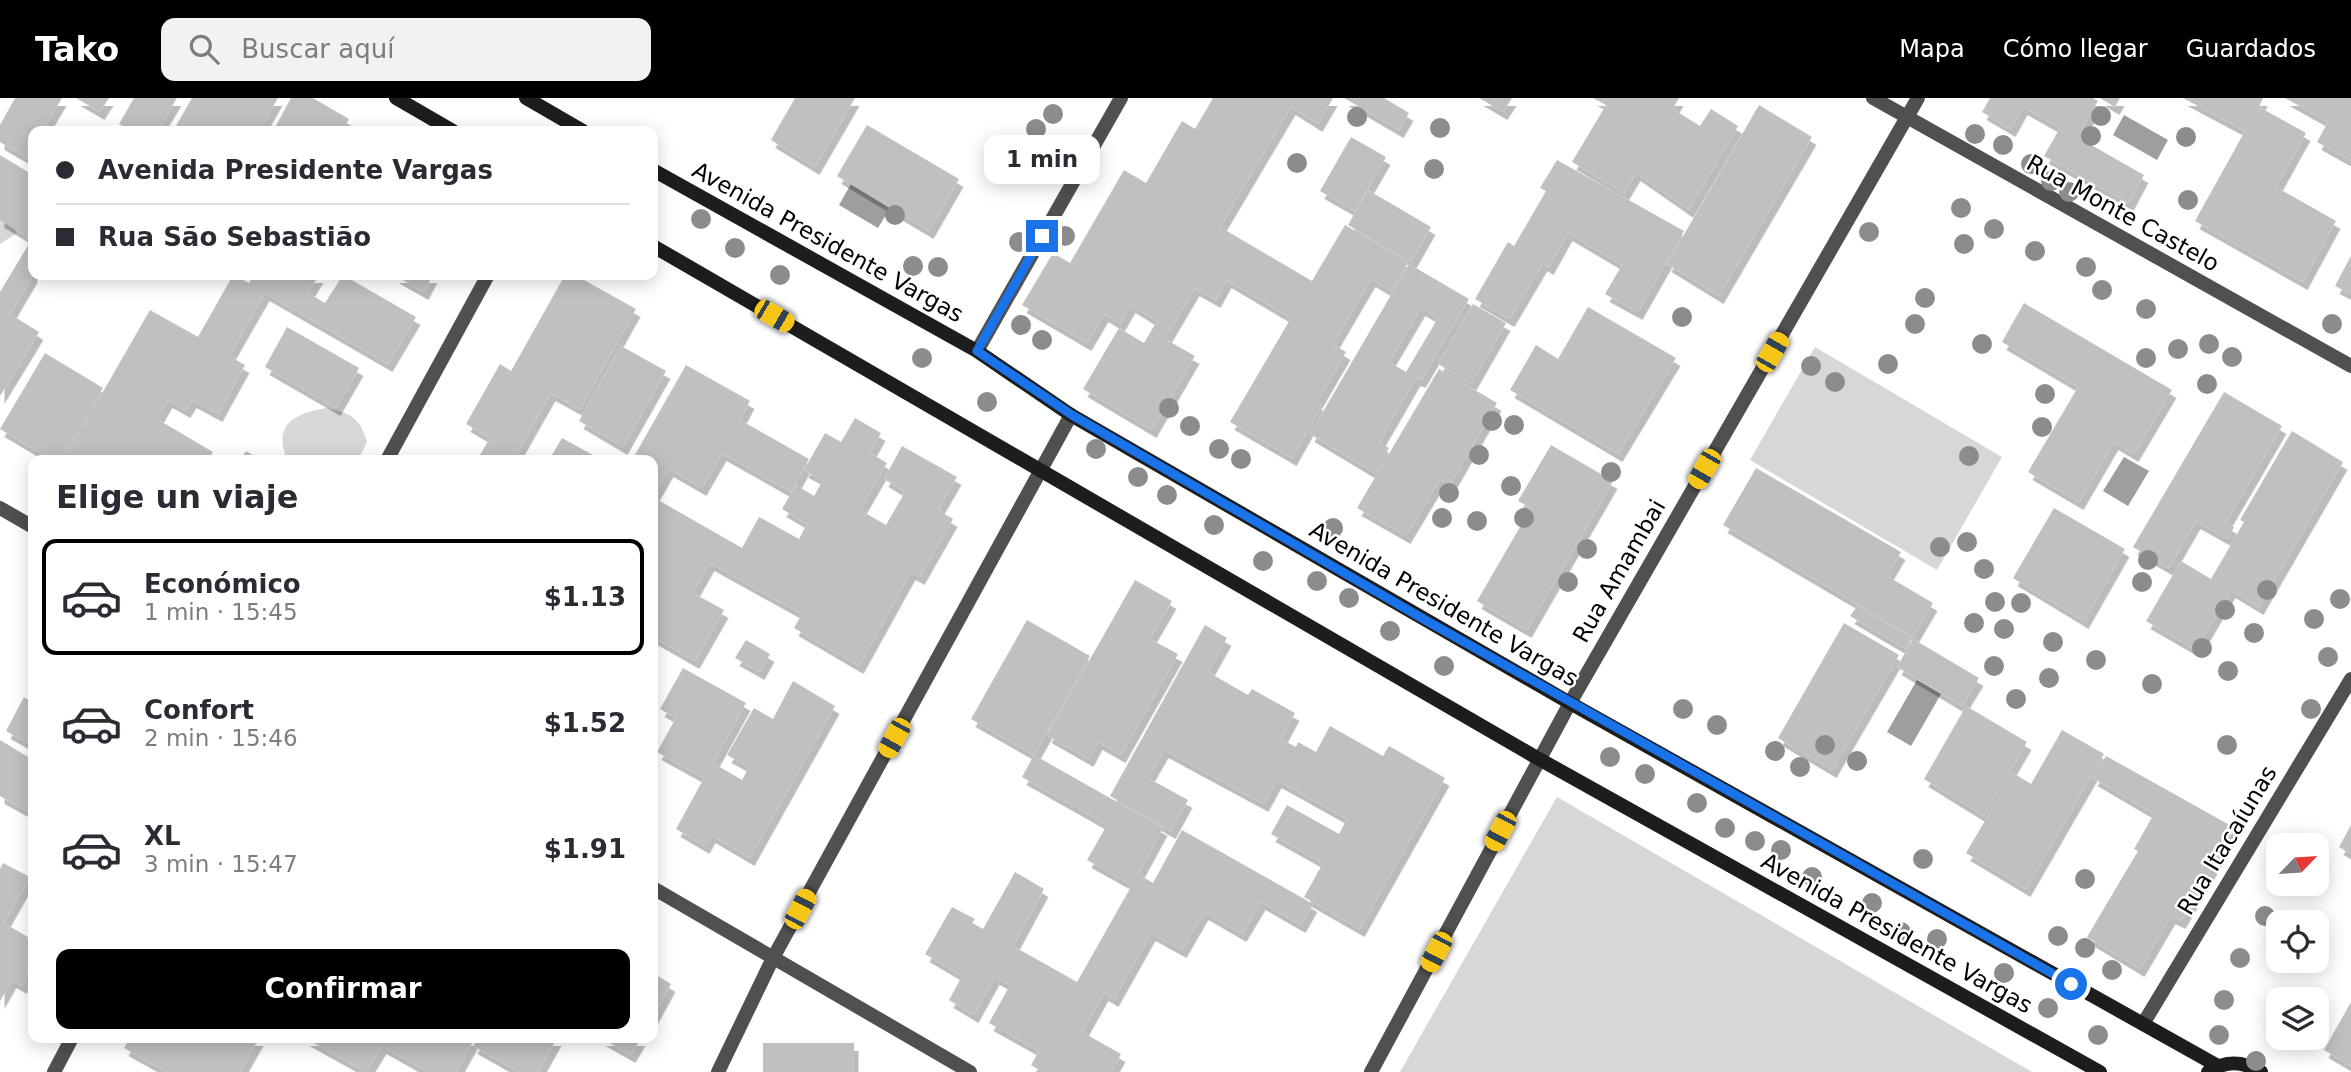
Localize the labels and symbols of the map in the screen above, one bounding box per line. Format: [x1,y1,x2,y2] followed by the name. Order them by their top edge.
[984,135,1100,184] callout: 1 min
[2022,149,2224,277] street label: Rua Monte Castelo
[688,157,968,327] street label: Avenida Presidente Vargas
[1026,220,1058,252] route end
[751,296,798,336] car
[1753,329,1792,375] car
[1685,446,1724,492] car
[1568,495,1670,647] street label: Rua Amambai
[1305,516,1583,692] street label: Avenida Presidente Vargas
[875,715,914,761] car
[2172,761,2282,919] street label: Rua Itacaíunas
[1481,808,1520,854] car
[2266,833,2329,896] north arrow
[1757,848,2037,1018] street label: Avenida Presidente Vargas
[781,886,820,932] car
[1417,929,1456,975] car
[2055,968,2087,1000] route start

